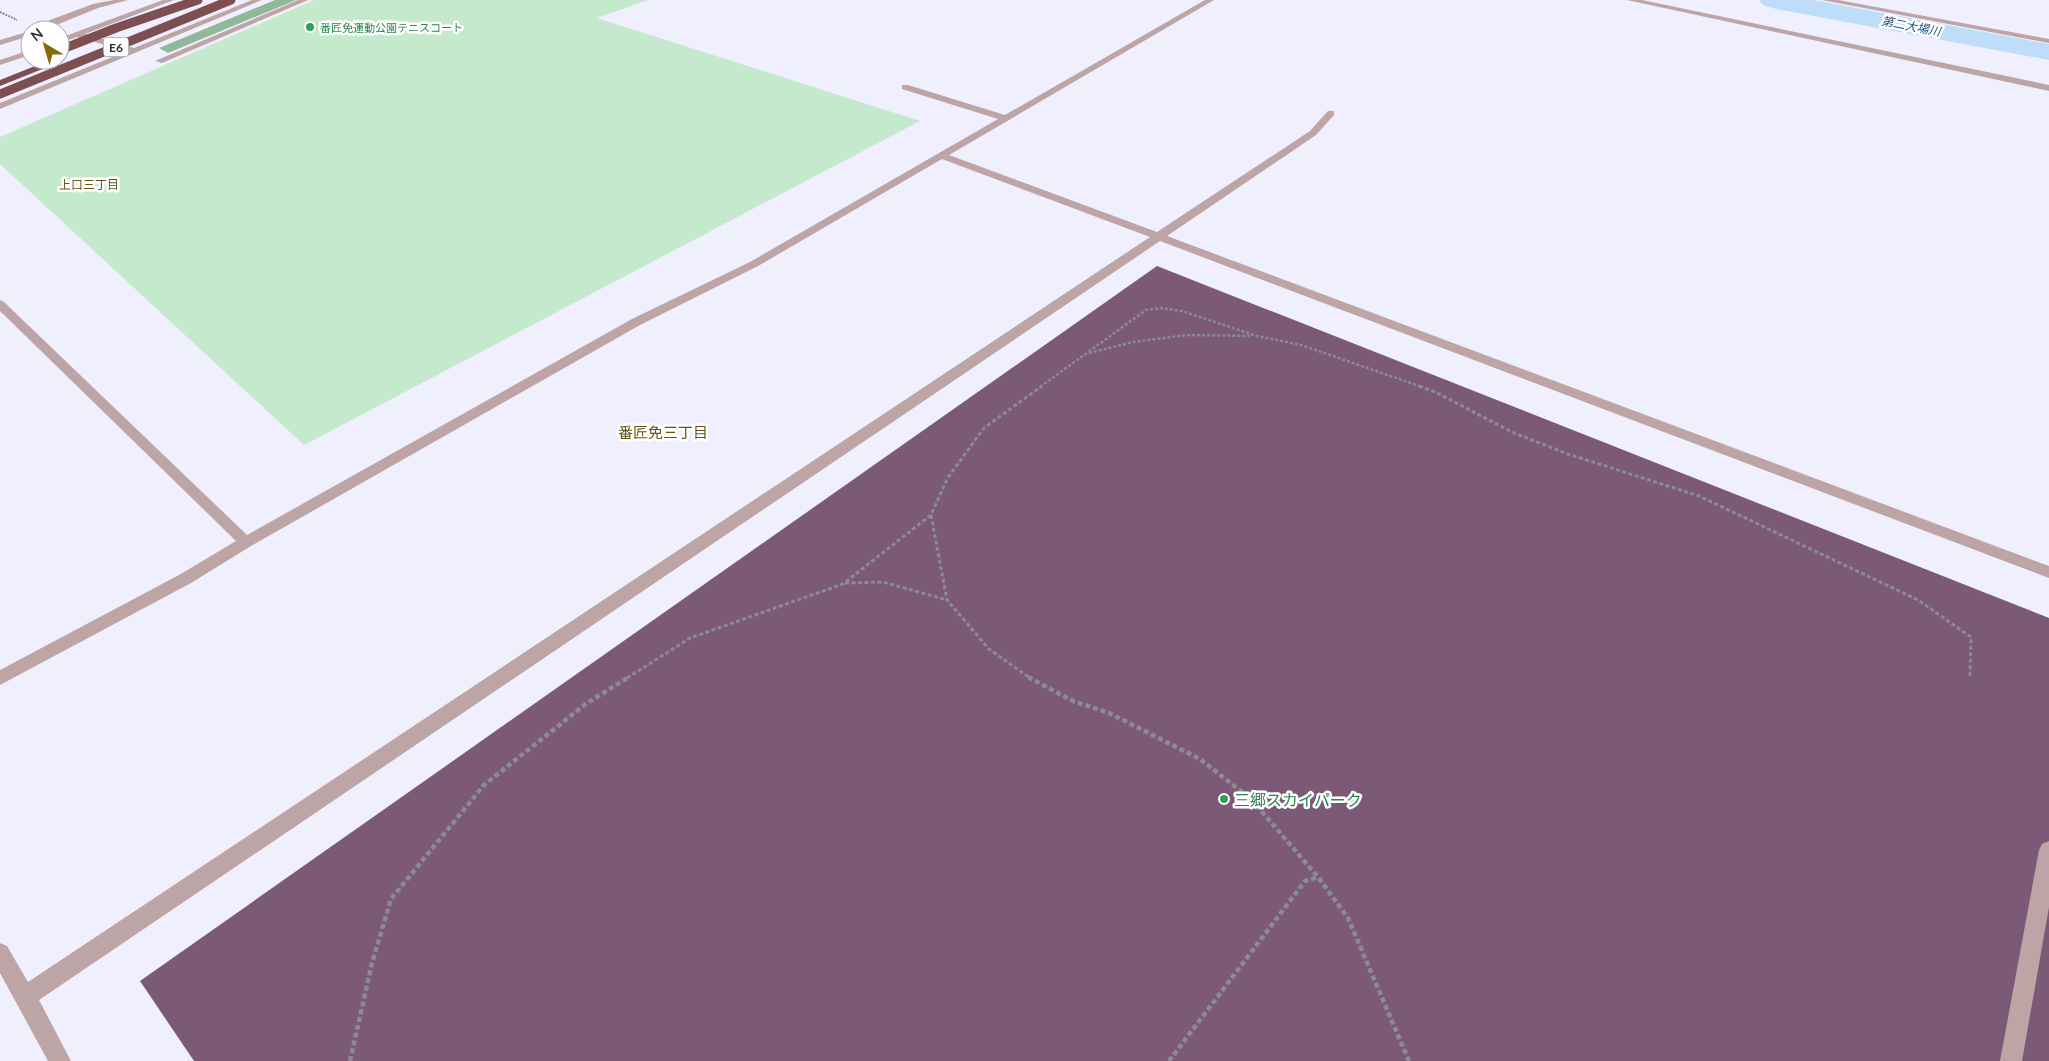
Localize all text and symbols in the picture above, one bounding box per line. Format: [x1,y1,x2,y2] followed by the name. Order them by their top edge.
[1880,13,1944,39] water label: 第二大場川
[20,20,70,70] north arrow
[304,21,316,33] marker: 番匠免運動公園テニスコート
[320,21,463,34] place label: 番匠免運動公園テニスコート
[27,24,46,44] text: N
[104,38,128,56] road number: E6
[59,177,119,192] district label: 上口三丁目
[618,423,708,441] district label: 番匠免三丁目
[1234,790,1362,809] place label: 三郷スカイパーク
[1218,793,1230,805] marker: 三郷スカイパーク

